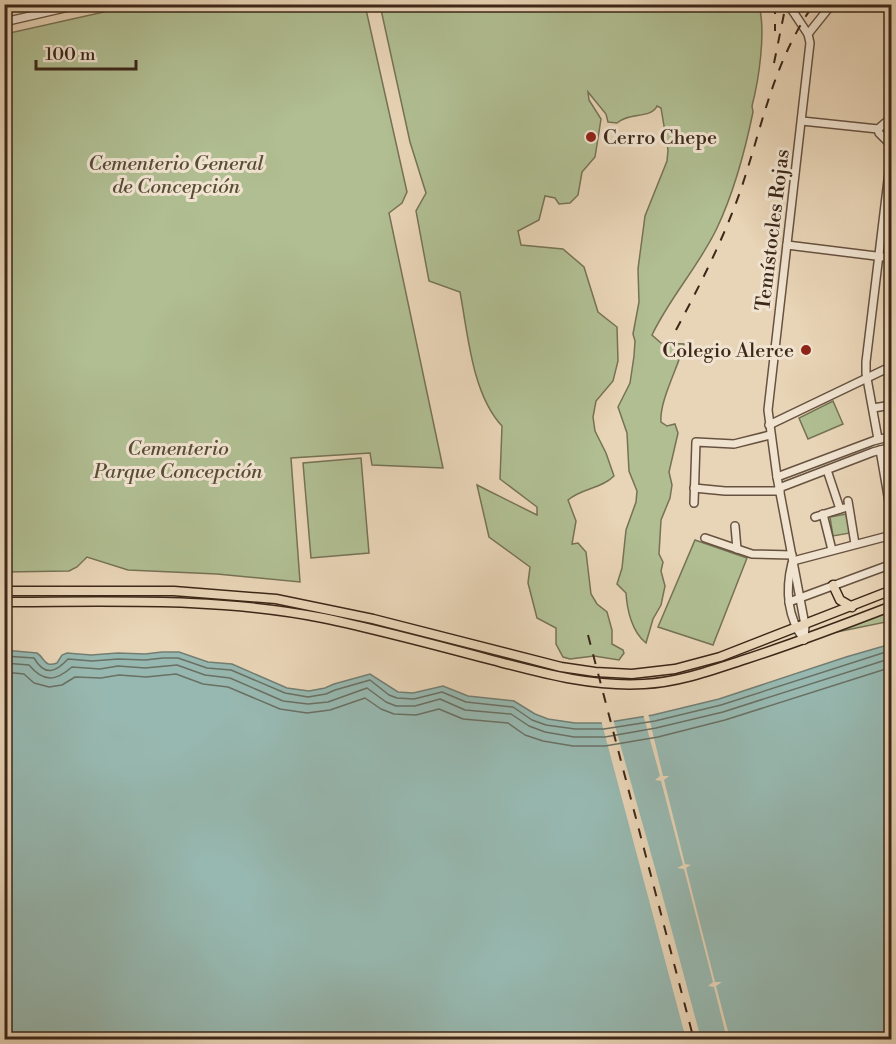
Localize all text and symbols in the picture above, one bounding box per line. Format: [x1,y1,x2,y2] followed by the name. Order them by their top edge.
[36,33,136,71] scale bar
[45,43,96,66] text: 100 m
[603,126,717,151] place label: Cerro Chepe
[584,130,598,144] marker: Cerro Chepe
[751,148,796,312] street label: Temístocles Rojas
[88,152,264,200] park label: Cementerio General de Concepción
[662,339,794,364] place label: Colegio Alerce
[799,343,813,357] marker: Colegio Alerce
[92,437,263,485] park label: Cementerio Parque Concepción

